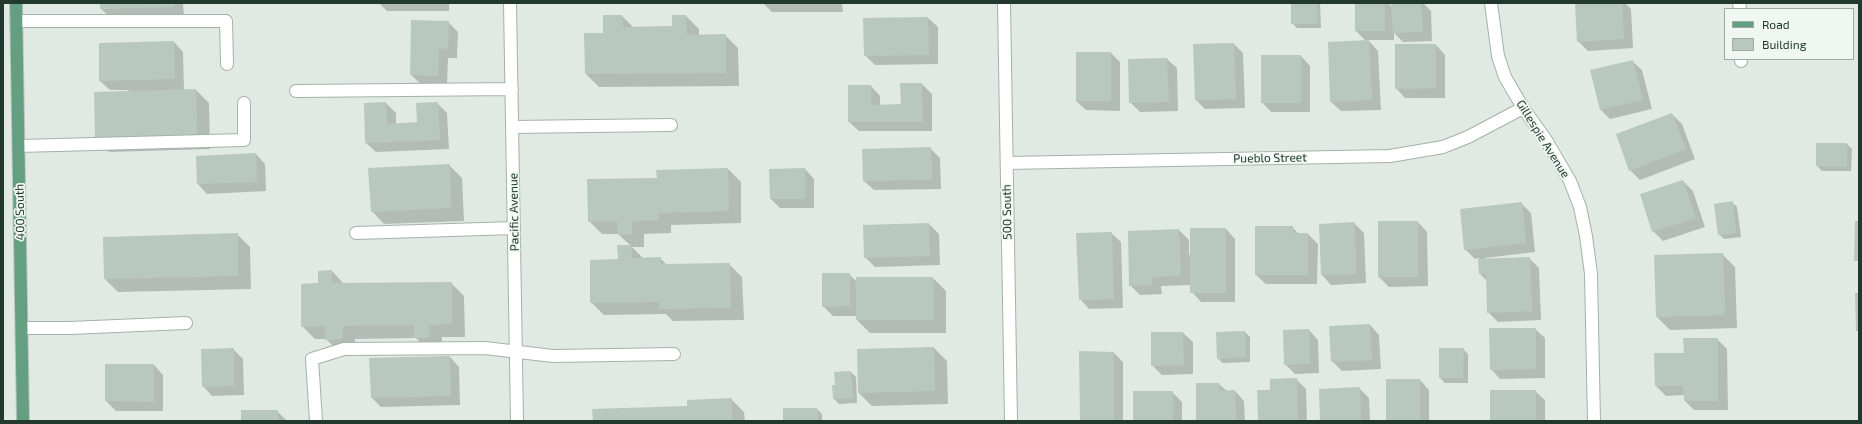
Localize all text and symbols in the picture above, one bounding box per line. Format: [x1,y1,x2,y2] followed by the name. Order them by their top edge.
[1724,8,1854,60] legend
[1762,17,1790,31] text: Road
[1762,37,1806,51] text: Building
[1513,97,1573,181] street label: Gillespie Avenue
[1233,150,1307,166] street label: Pueblo Street
[506,173,522,251] street label: Pacific Avenue
[12,184,28,240] street label: 400 South
[999,184,1015,240] street label: 500 South

